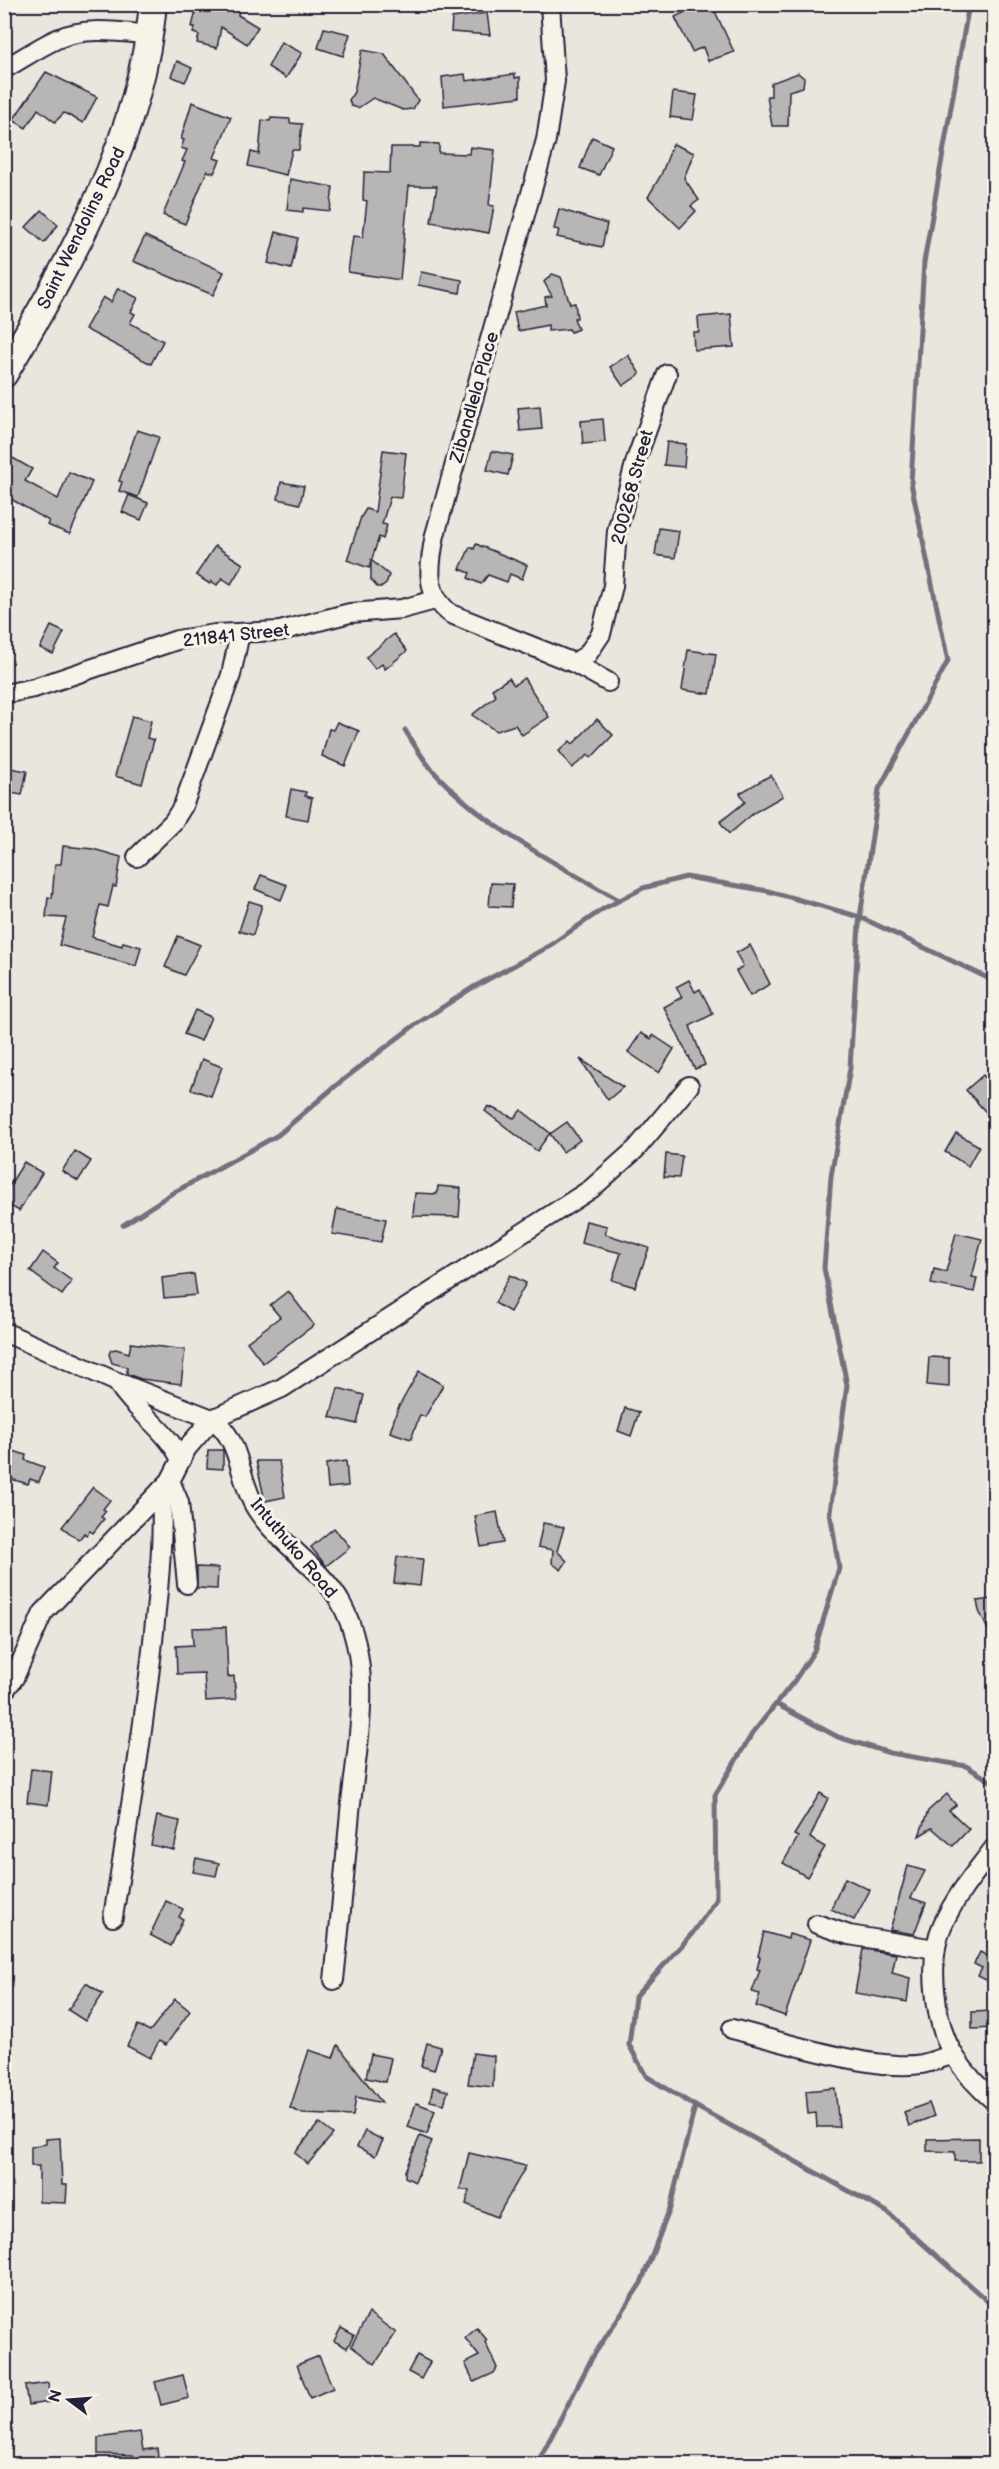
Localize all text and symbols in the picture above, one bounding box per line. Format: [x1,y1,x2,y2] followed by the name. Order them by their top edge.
[33,144,130,313] street label: Saint Wendolins Road
[445,329,503,466] street label: Zibandlela Place
[607,427,658,547] street label: 200268 Street
[182,619,291,652] street label: 211841 Street
[246,1494,341,1602] street label: Intuthuko Road
[39,2370,99,2430] north arrow
[45,2388,67,2405] text: N

